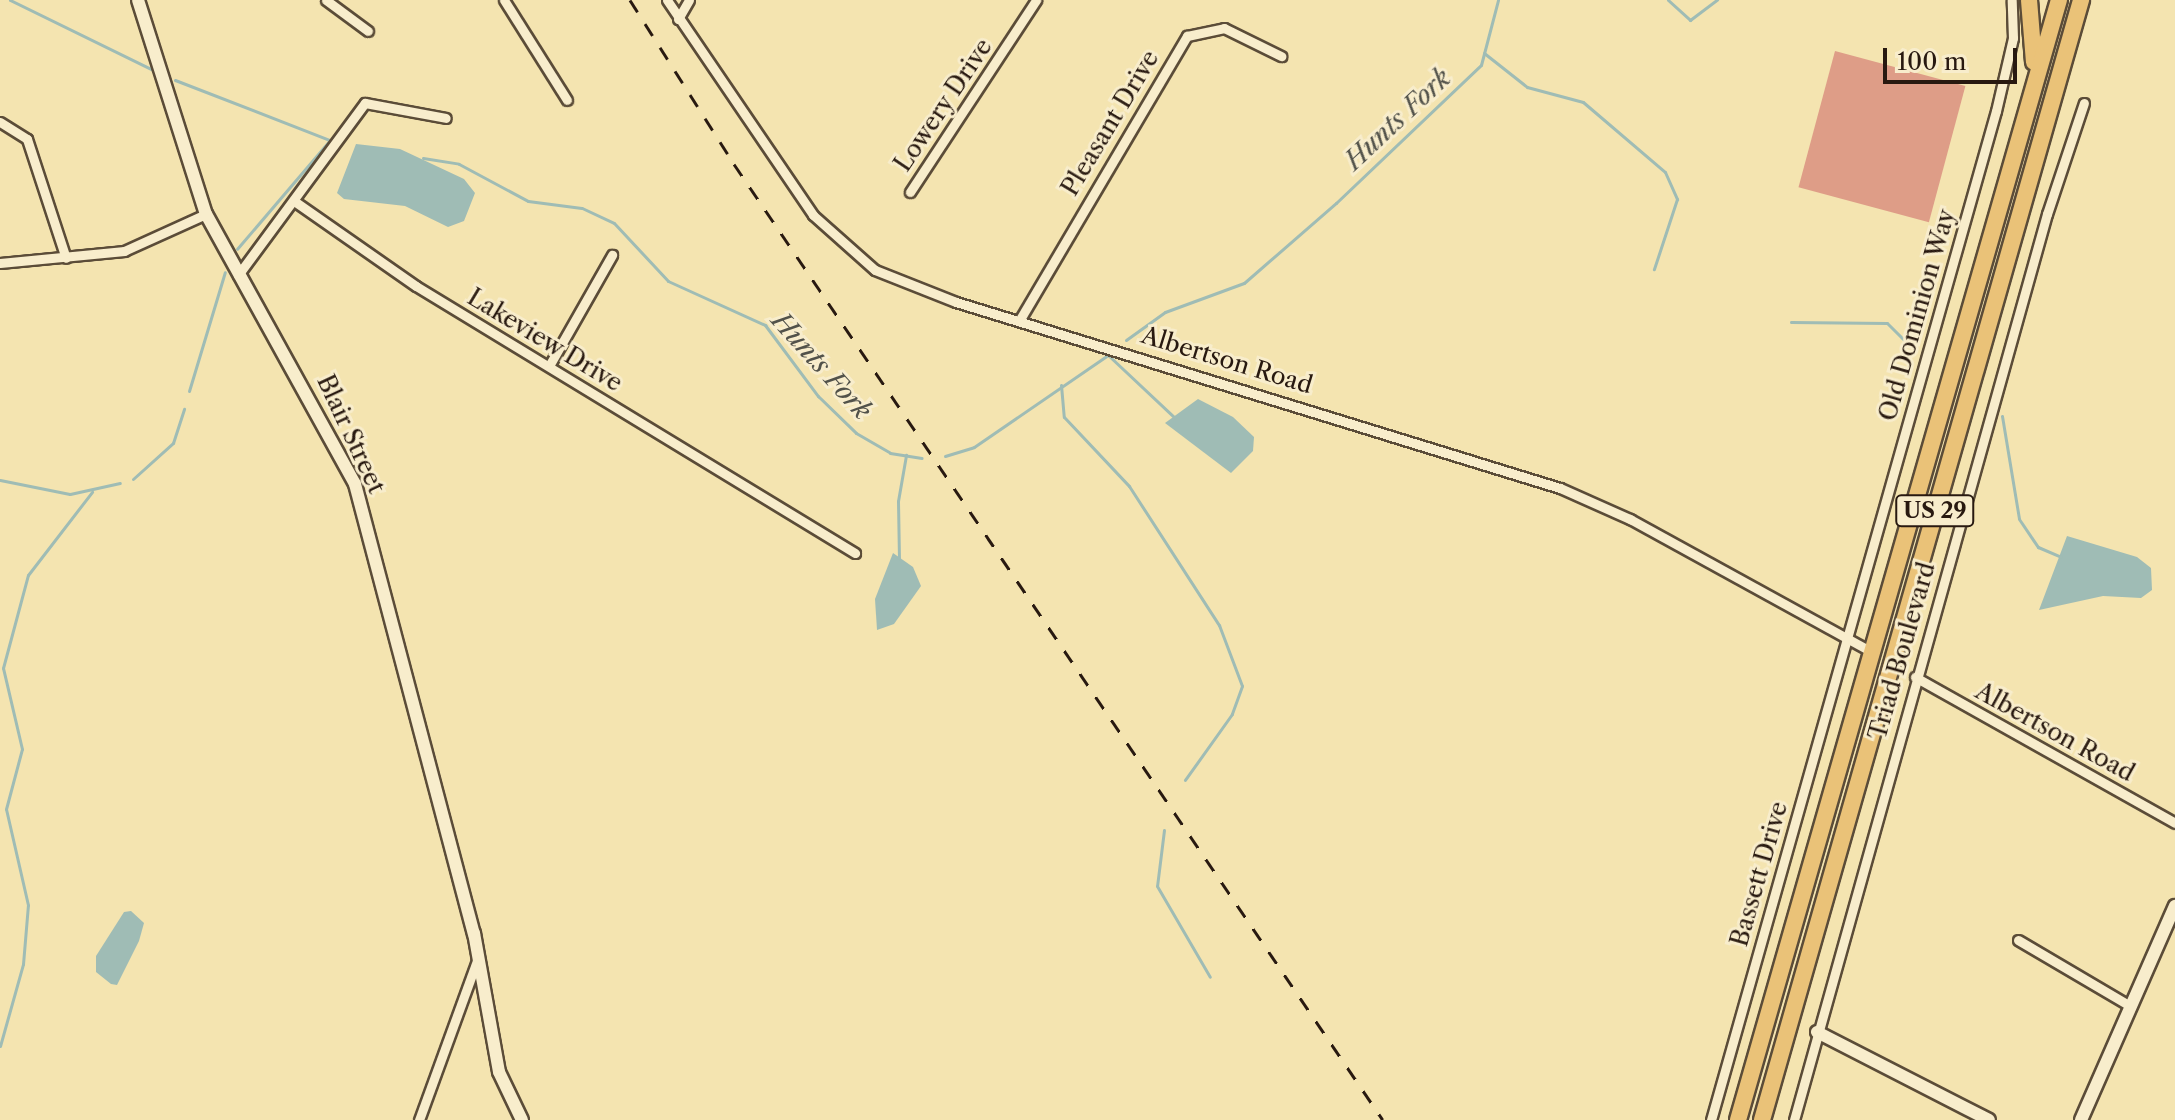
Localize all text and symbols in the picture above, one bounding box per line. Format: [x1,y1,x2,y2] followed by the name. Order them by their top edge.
[1887,32,2021,82] scale bar
[888,33,998,177] street label: Lowery Drive
[1055,45,1165,201] street label: Pleasant Drive
[1897,47,1966,76] text: 100 m
[1338,63,1458,177] water label: Hunts Fork
[1873,205,1961,425] street label: Old Dominion Way
[462,282,628,398] street label: Lakeview Drive
[765,306,877,426] water label: Hunts Fork
[1138,320,1316,400] street label: Albertson Road
[311,370,391,498] street label: Blair Street
[1895,493,1975,529] road number: US 29
[1863,559,1941,743] street label: Triad Boulevard
[1970,676,2140,788] street label: Albertson Road
[1725,798,1793,950] street label: Bassett Drive

